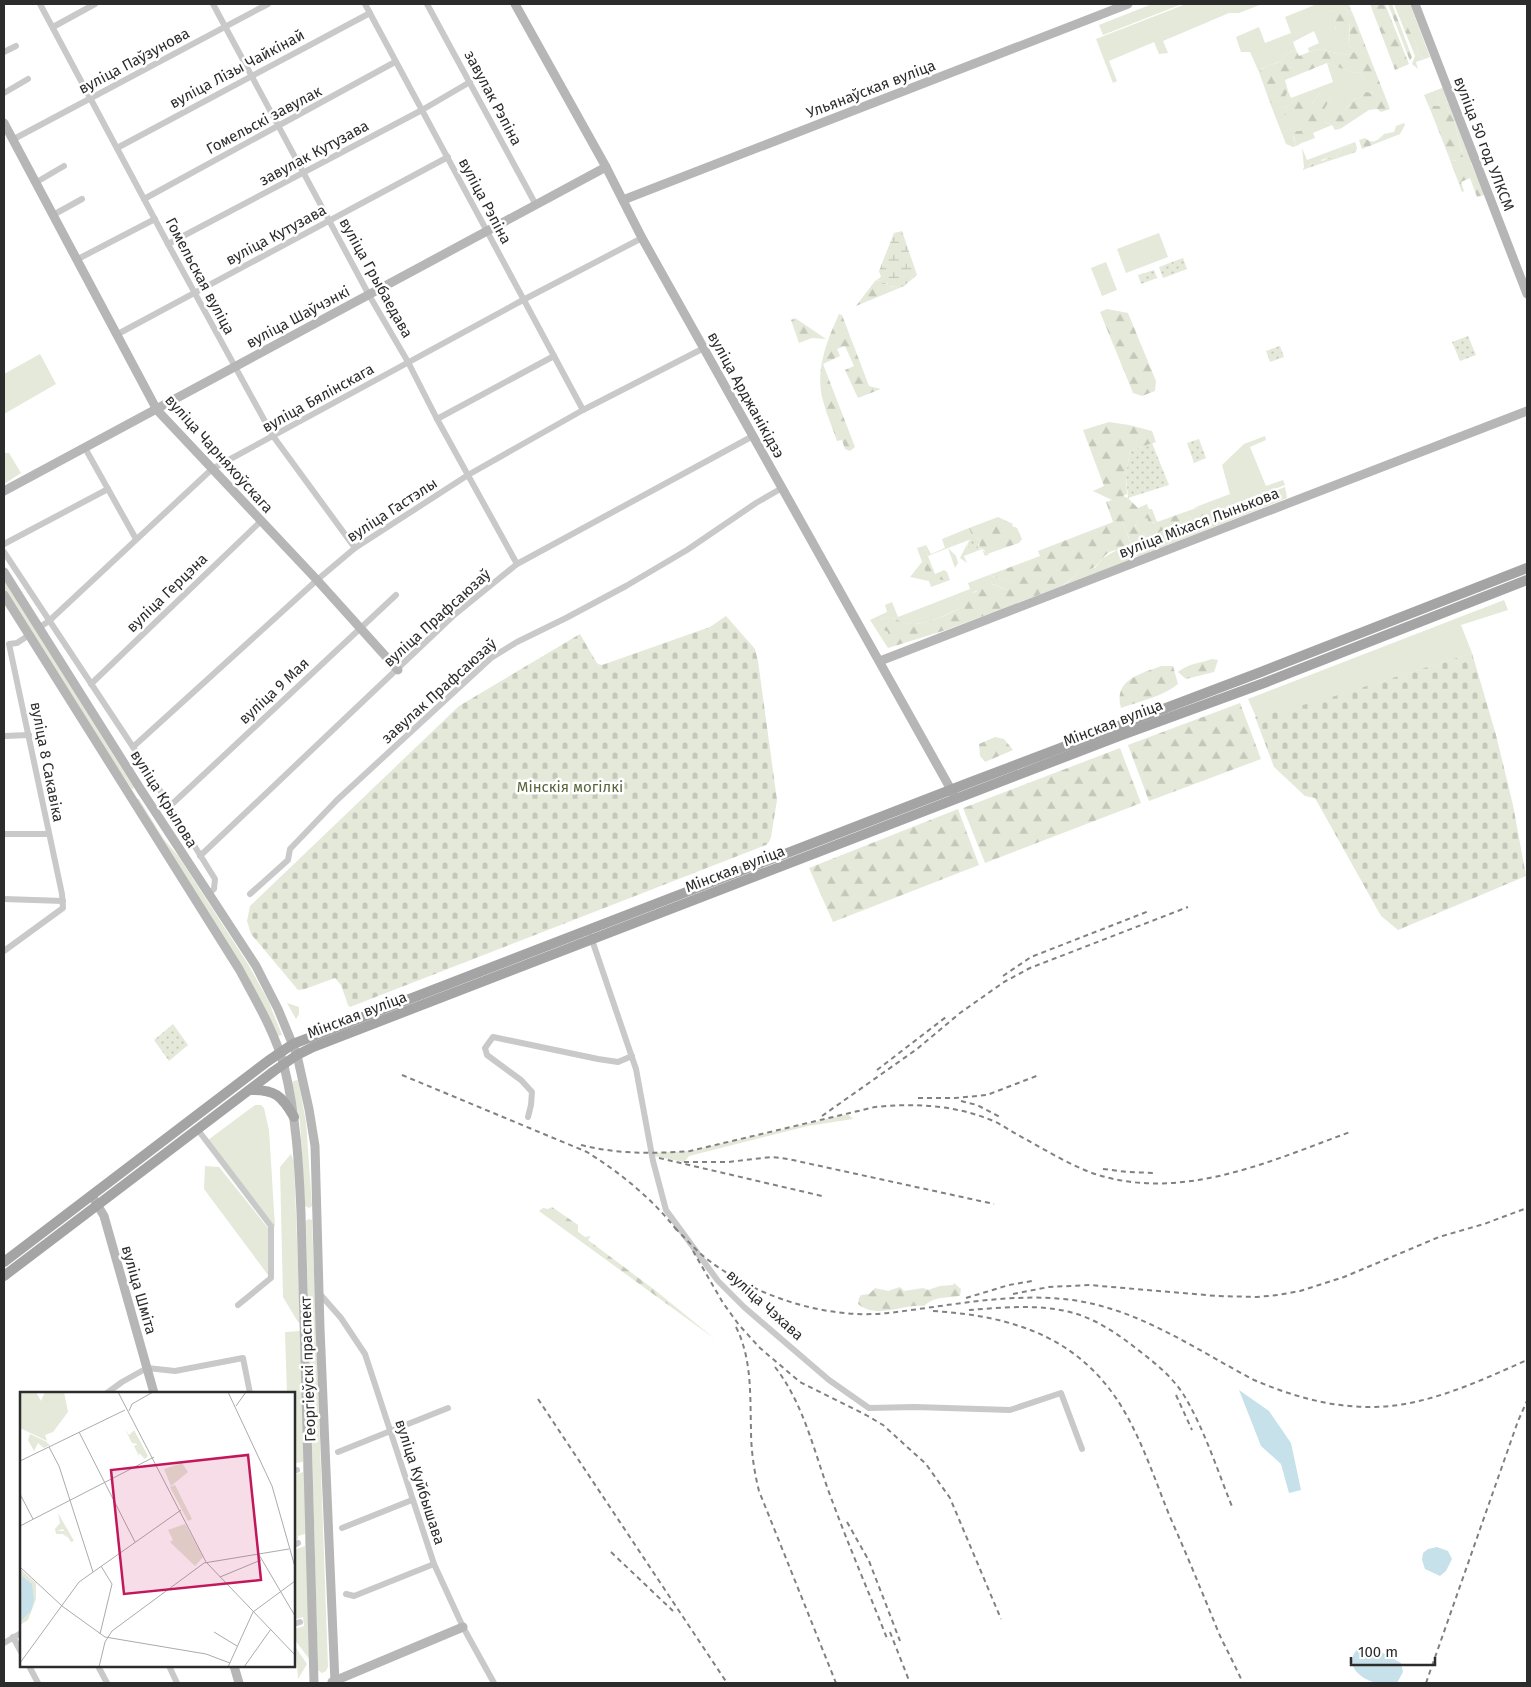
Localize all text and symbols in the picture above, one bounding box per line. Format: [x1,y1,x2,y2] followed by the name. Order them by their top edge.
[75,24,193,98] street label: вуліца Паўзунова
[166,26,308,112] street label: вуліца Лізы Чайкінай
[460,47,526,149] street label: завулак Рэпіна
[804,56,938,122] street label: Ульянаўская вуліца
[1450,74,1518,214] street label: вуліца 50 год УЛКСМ
[203,82,325,158] street label: Гомельскі завулак
[256,117,372,189] street label: завулак Кутузава
[455,155,515,247] street label: вуліца Рэпіна
[223,201,329,269] street label: вуліца Кутузава
[162,214,238,338] street label: Гомельская вуліца
[336,215,416,341] street label: вуліца Грыбаедава
[243,282,353,352] street label: вуліца Шаўчэнкі
[704,329,788,461] street label: вуліца Арджанікідзэ
[259,360,377,436] street label: вуліца Бялінскага
[161,391,277,517] street label: вуліца Чарняхоўскага
[343,474,441,546] street label: вуліца Гастэлы
[1116,484,1282,562] street label: вуліца Міхася Лынькова
[123,550,211,636] street label: вуліца Герцэна
[380,565,495,671] street label: вуліца Прафсаюзаў
[378,634,500,747] street label: завулак Прафсаюзаў
[235,654,313,728] street label: вуліца 9 Мая
[1061,696,1165,750] street label: Мінская вуліца
[27,700,67,824] street label: вуліца 8 Сакавіка
[127,747,201,851] street label: вуліца Крылова
[517,778,623,796] park label: Мінскія могілкі
[683,842,787,896] street label: Мінская вуліца
[305,988,409,1042] street label: Мінская вуліца
[118,1243,160,1337] street label: вуліца Шміта
[723,1266,807,1344] street label: вуліца Чэхава
[296,1296,320,1442] street label: Георгіеўскі праспект
[20,1392,295,1667] inset map
[391,1417,449,1547] street label: вуліца Куйбышава
[1351,1634,1435,1666] scale bar
[1358,1643,1398,1661] text: 100 m

